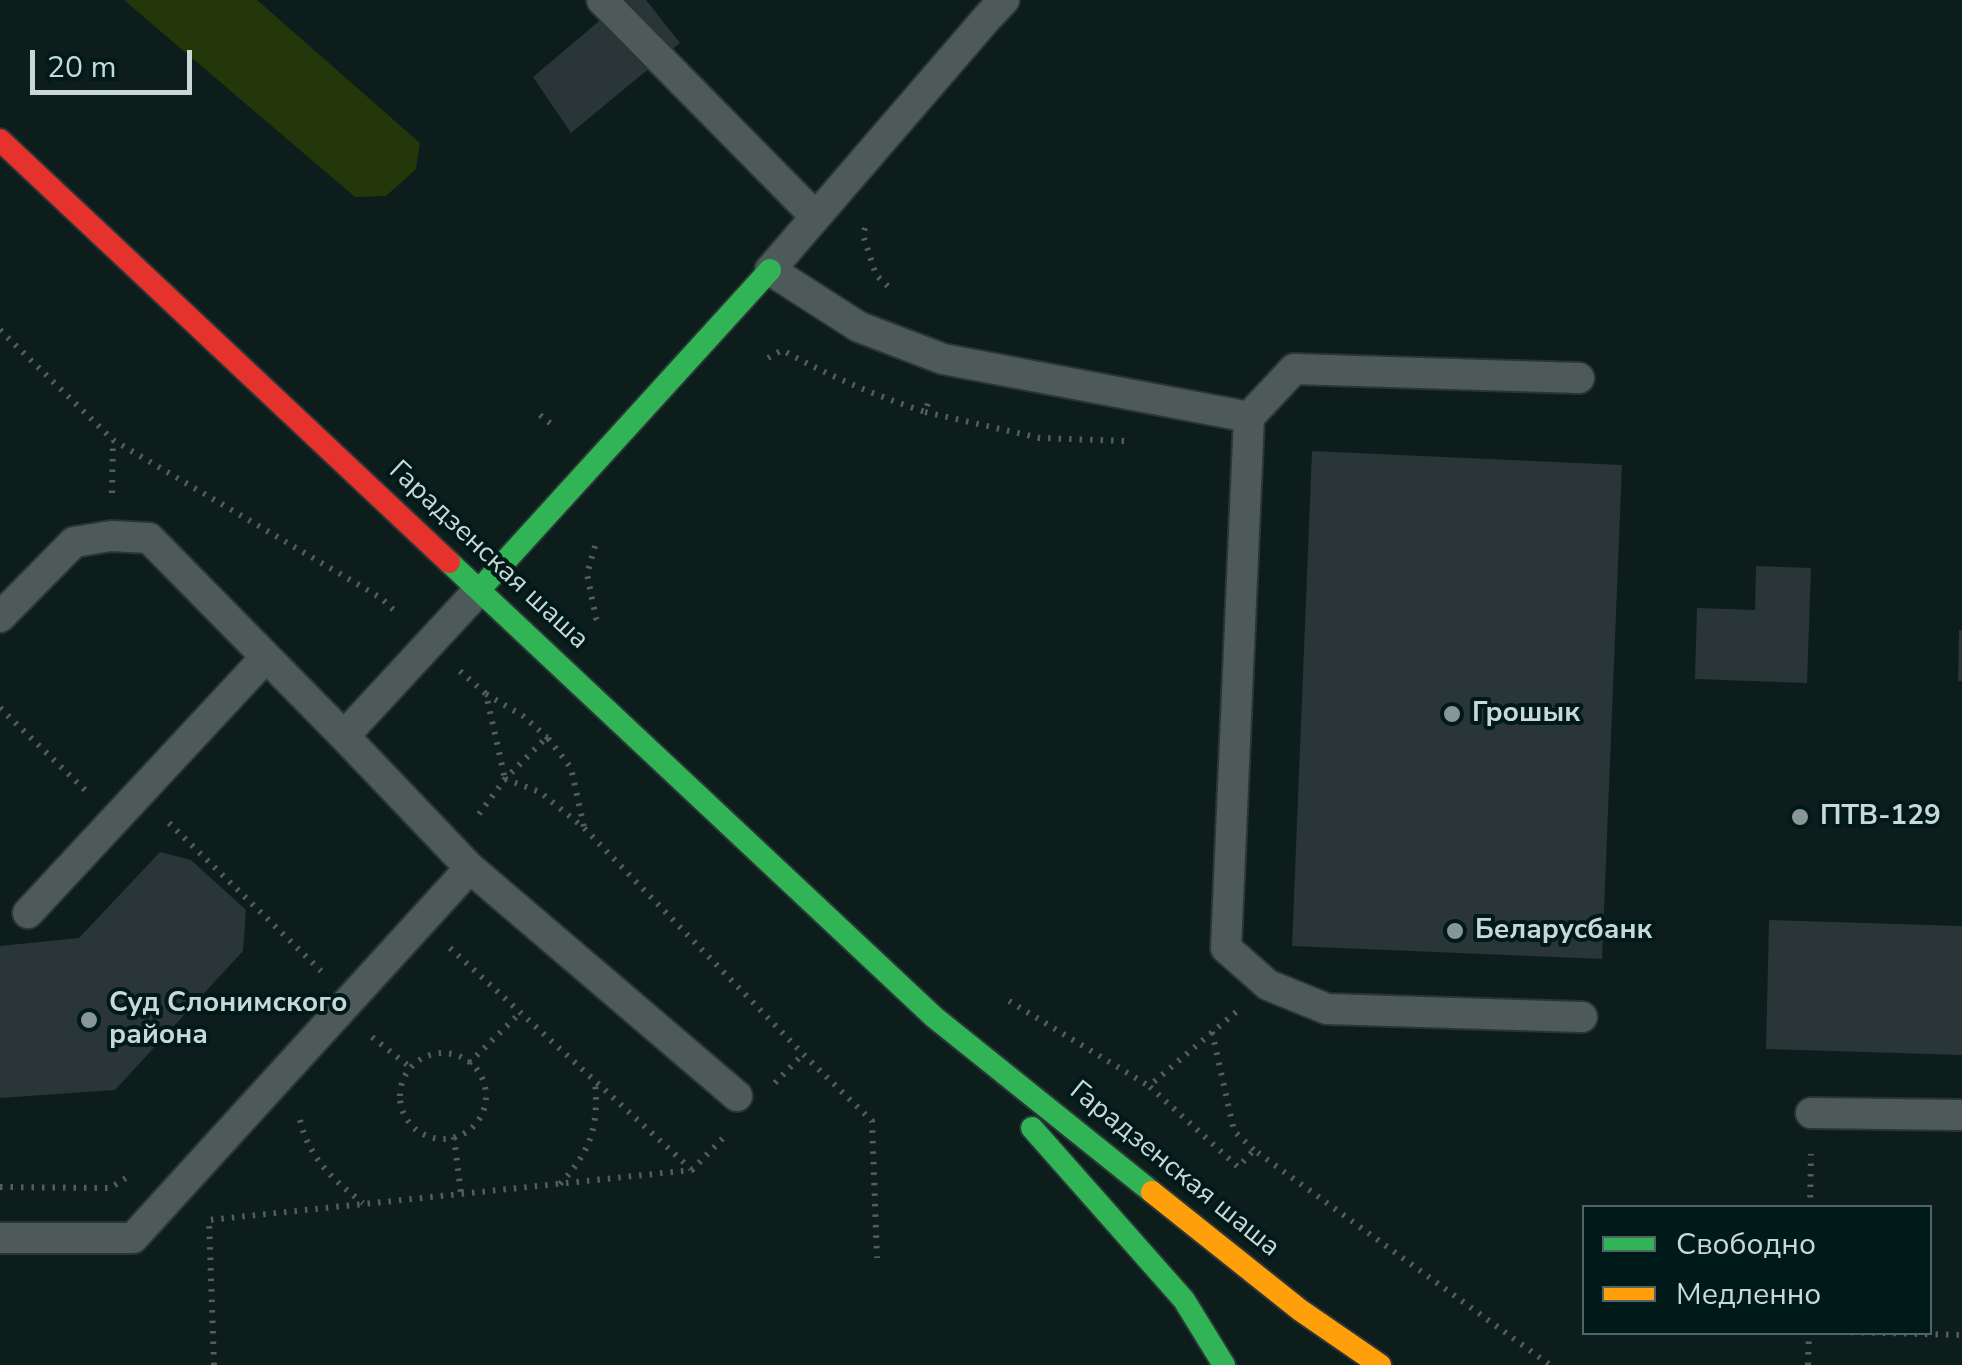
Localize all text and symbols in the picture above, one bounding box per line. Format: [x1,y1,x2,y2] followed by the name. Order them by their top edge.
[35,30,198,92] scale bar
[47,47,116,88] text: 20 m
[381,455,595,657] street label: Гарадзенская шаша
[1472,697,1580,731] place label: Грошык
[1441,703,1463,725] marker: Грошык
[1820,800,1941,834] place label: ПТВ-129
[1789,806,1811,828] marker: ПТВ-129
[1475,914,1652,948] place label: Беларусбанк
[1444,920,1466,942] marker: Беларусбанк
[109,987,348,1053] place label: Суд Слонимского района
[78,1009,100,1031] marker: Суд Слонимского района
[1062,1075,1286,1265] street label: Гарадзенская шаша
[1582,1205,1932,1335] legend
[1676,1224,1816,1265] text: Свободно
[1676,1274,1821,1315] text: Медленно

